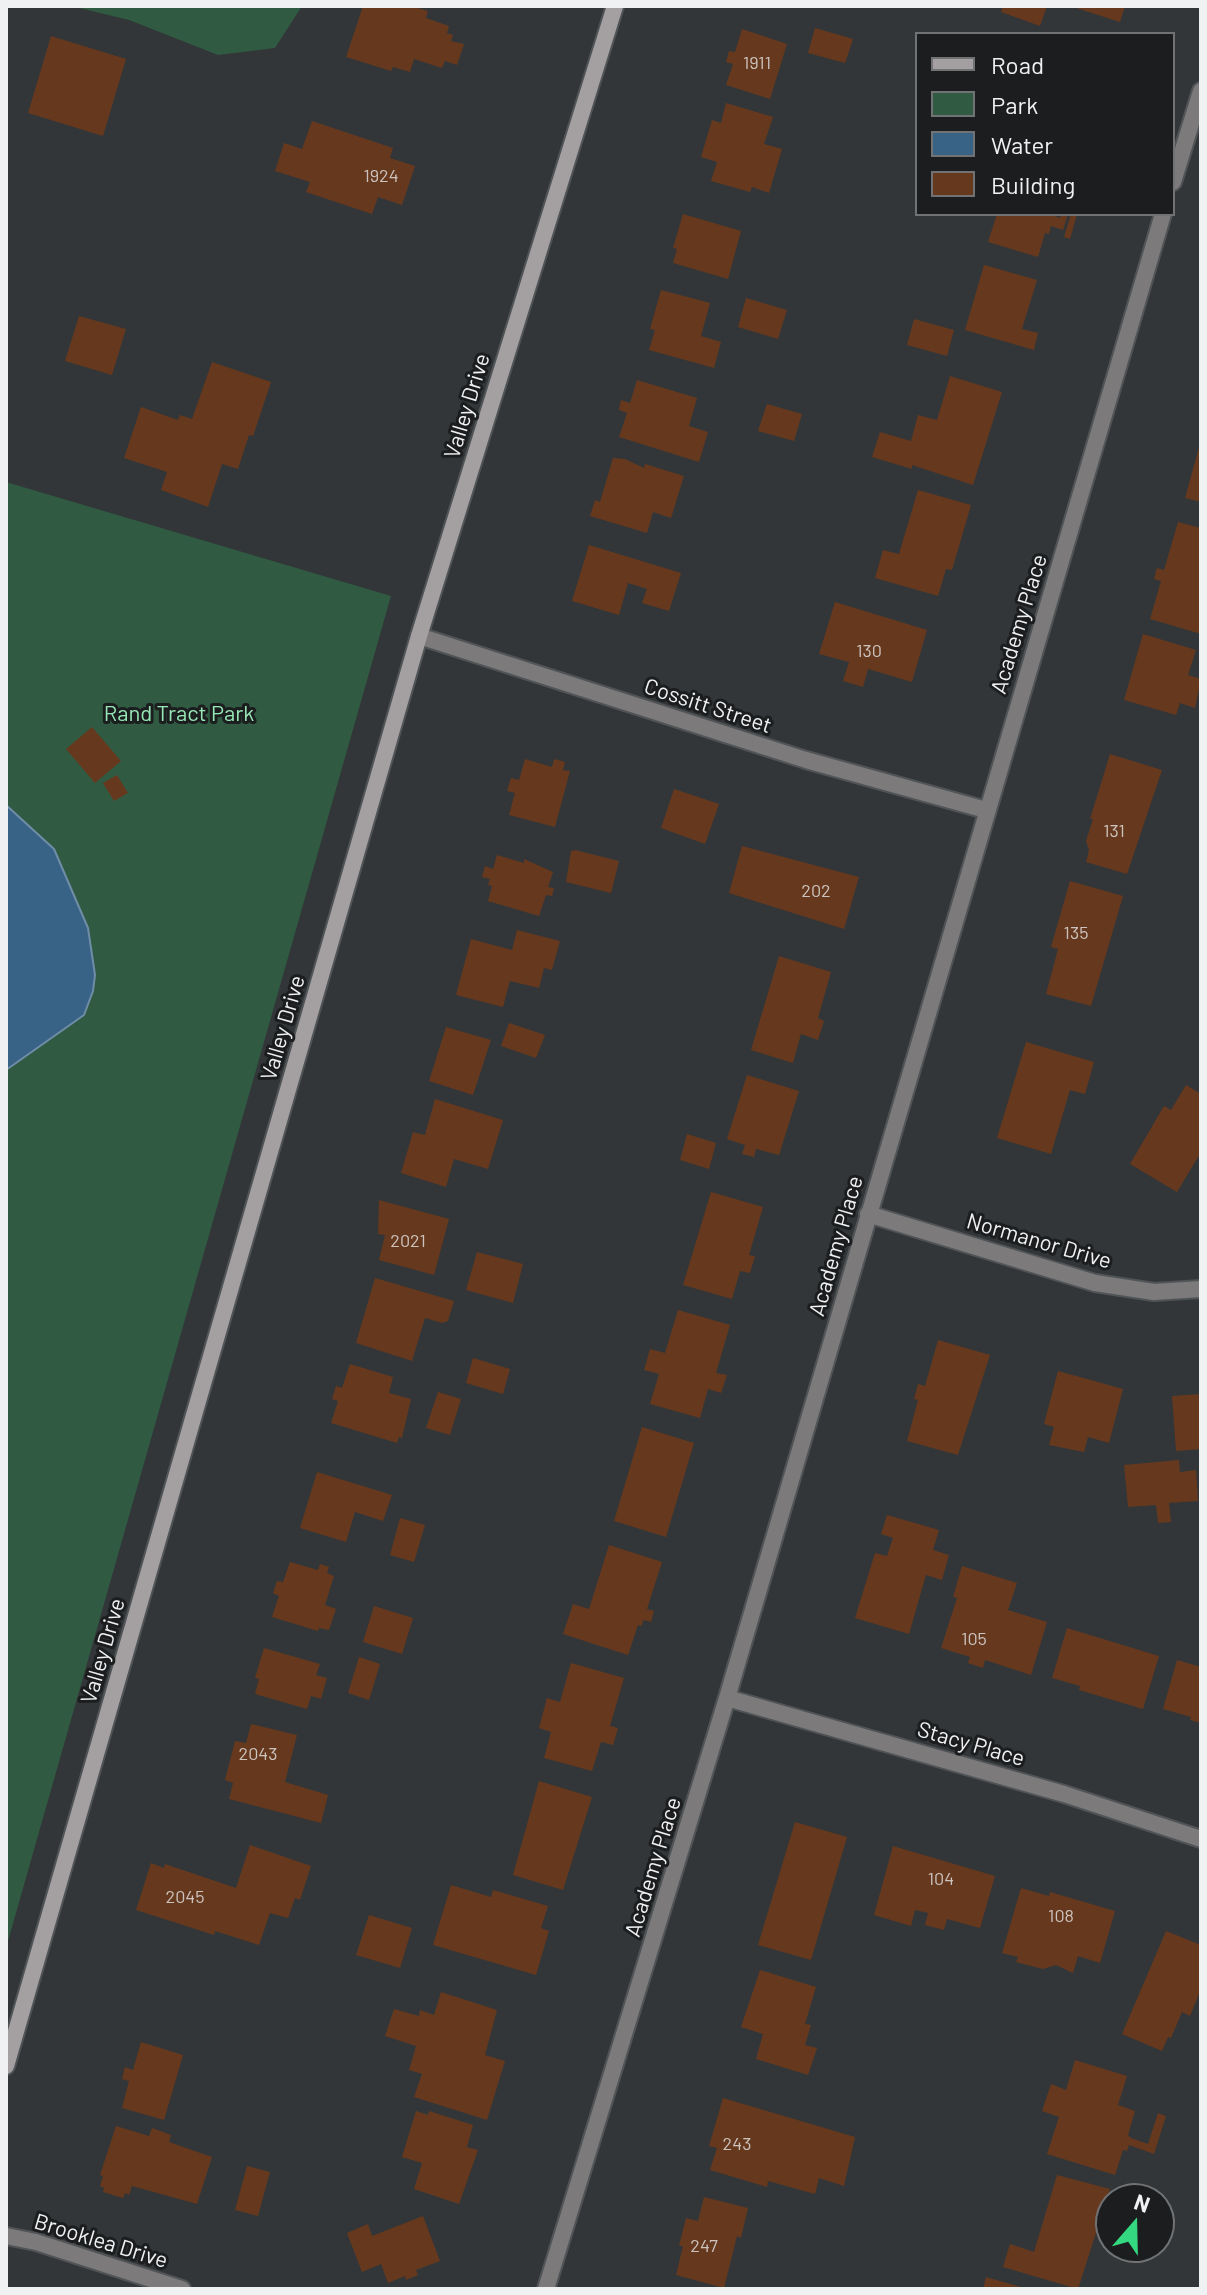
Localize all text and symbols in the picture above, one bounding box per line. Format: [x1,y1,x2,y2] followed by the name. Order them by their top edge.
[915,32,1175,216] legend
[991,50,1044,79] text: Road
[743,52,771,74] house number: 1911
[991,90,1038,119] text: Park
[991,130,1053,159] text: Water
[363,165,399,187] house number: 1924
[991,170,1075,199] text: Building
[439,350,495,462] street label: Valley Drive
[985,551,1053,697] street label: Academy Place
[856,640,882,662] house number: 130
[641,673,775,739] street label: Cossitt Street
[104,701,254,727] park label: Rand Tract Park
[1103,820,1125,842] house number: 131
[801,880,831,902] house number: 202
[1064,922,1088,944] house number: 135
[255,972,311,1084] street label: Valley Drive
[803,1173,869,1319] street label: Academy Place
[964,1208,1114,1274] street label: Normanor Drive
[390,1230,426,1252] house number: 2021
[75,1595,131,1707] street label: Valley Drive
[961,1628,987,1650] house number: 105
[914,1716,1028,1772] street label: Stacy Place
[238,1743,278,1765] house number: 2043
[619,1794,687,1940] street label: Academy Place
[928,1868,954,1890] house number: 104
[166,1886,204,1908] house number: 2045
[1048,1905,1074,1927] house number: 108
[723,2133,751,2155] house number: 243
[1095,2183,1175,2263] north arrow
[1131,2188,1154,2217] text: N
[31,2208,171,2274] street label: Brooklea Drive
[690,2235,718,2257] house number: 247

